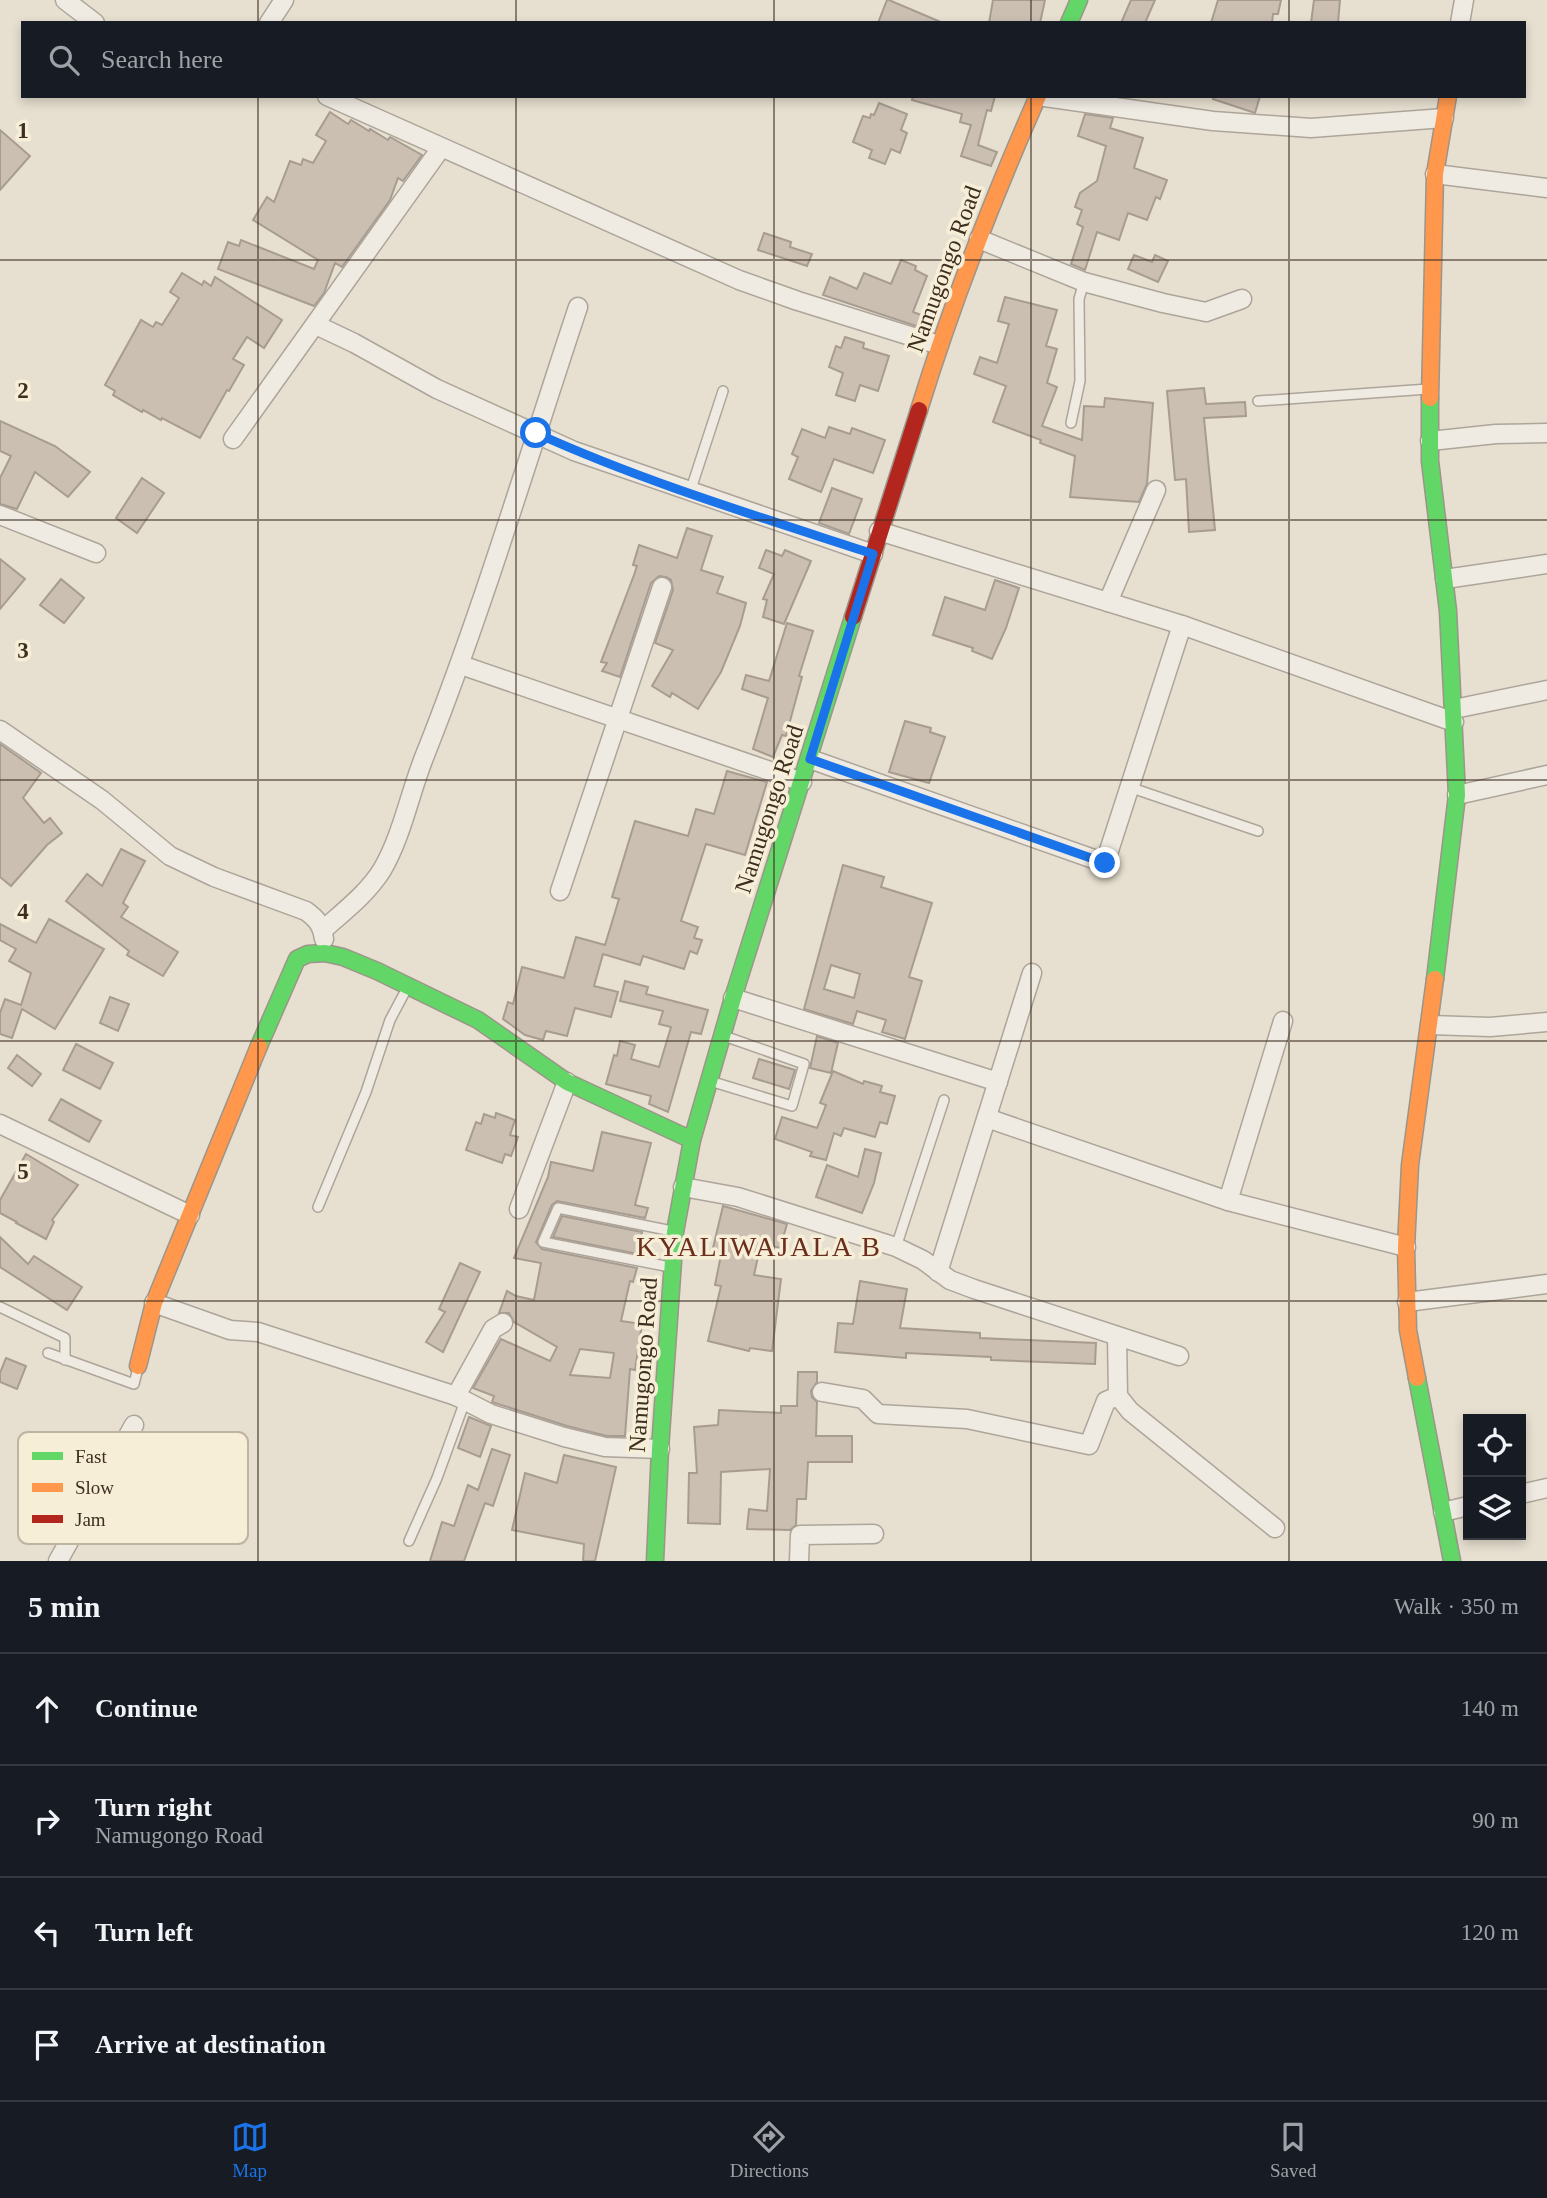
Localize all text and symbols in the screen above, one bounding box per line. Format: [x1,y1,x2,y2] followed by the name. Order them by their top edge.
[21,21,1526,98] search box
[45,41,83,79] icon: search
[101,45,223,74] text: Search here
[17,118,29,143] text: 1
[902,182,986,356] street label: Namugongo Road
[17,378,29,403] text: 2
[520,417,551,448] route start
[17,638,29,663] text: 3
[730,722,808,896] street label: Namugongo Road
[1089,847,1120,878] route end
[17,899,29,924] text: 4
[17,1159,29,1184] text: 5
[636,1231,882,1262] district label: KYALIWAJALA B
[624,1277,662,1453] street label: Namugongo Road
[1463,1414,1526,1540] map controls
[1463,1414,1526,1477] button: locate
[18,1432,248,1544] legend
[75,1446,107,1467] text: Fast
[75,1477,114,1498] text: Slow
[1463,1477,1526,1540] button: layers
[75,1509,106,1530] text: Jam
[28,1590,101,1623] text: 5 min
[1394,1594,1519,1619] text: Walk · 350 m
[28,1690,66,1728] icon: ahead
[95,1694,198,1723] text: Continue
[1461,1696,1519,1721] text: 140 m
[95,1793,212,1822] text: Turn right
[28,1802,66,1840] icon: right
[1472,1808,1519,1833] text: 90 m
[95,1823,263,1848] text: Namugongo Road
[28,1914,66,1952] icon: left
[95,1918,193,1947] text: Turn left
[1461,1920,1519,1945] text: 120 m
[28,2026,66,2064] icon: arrive
[95,2030,326,2059] text: Arrive at destination
[231,2118,269,2182] tab: Map
[730,2118,809,2182] tab: Directions
[1270,2118,1316,2182] tab: Saved

